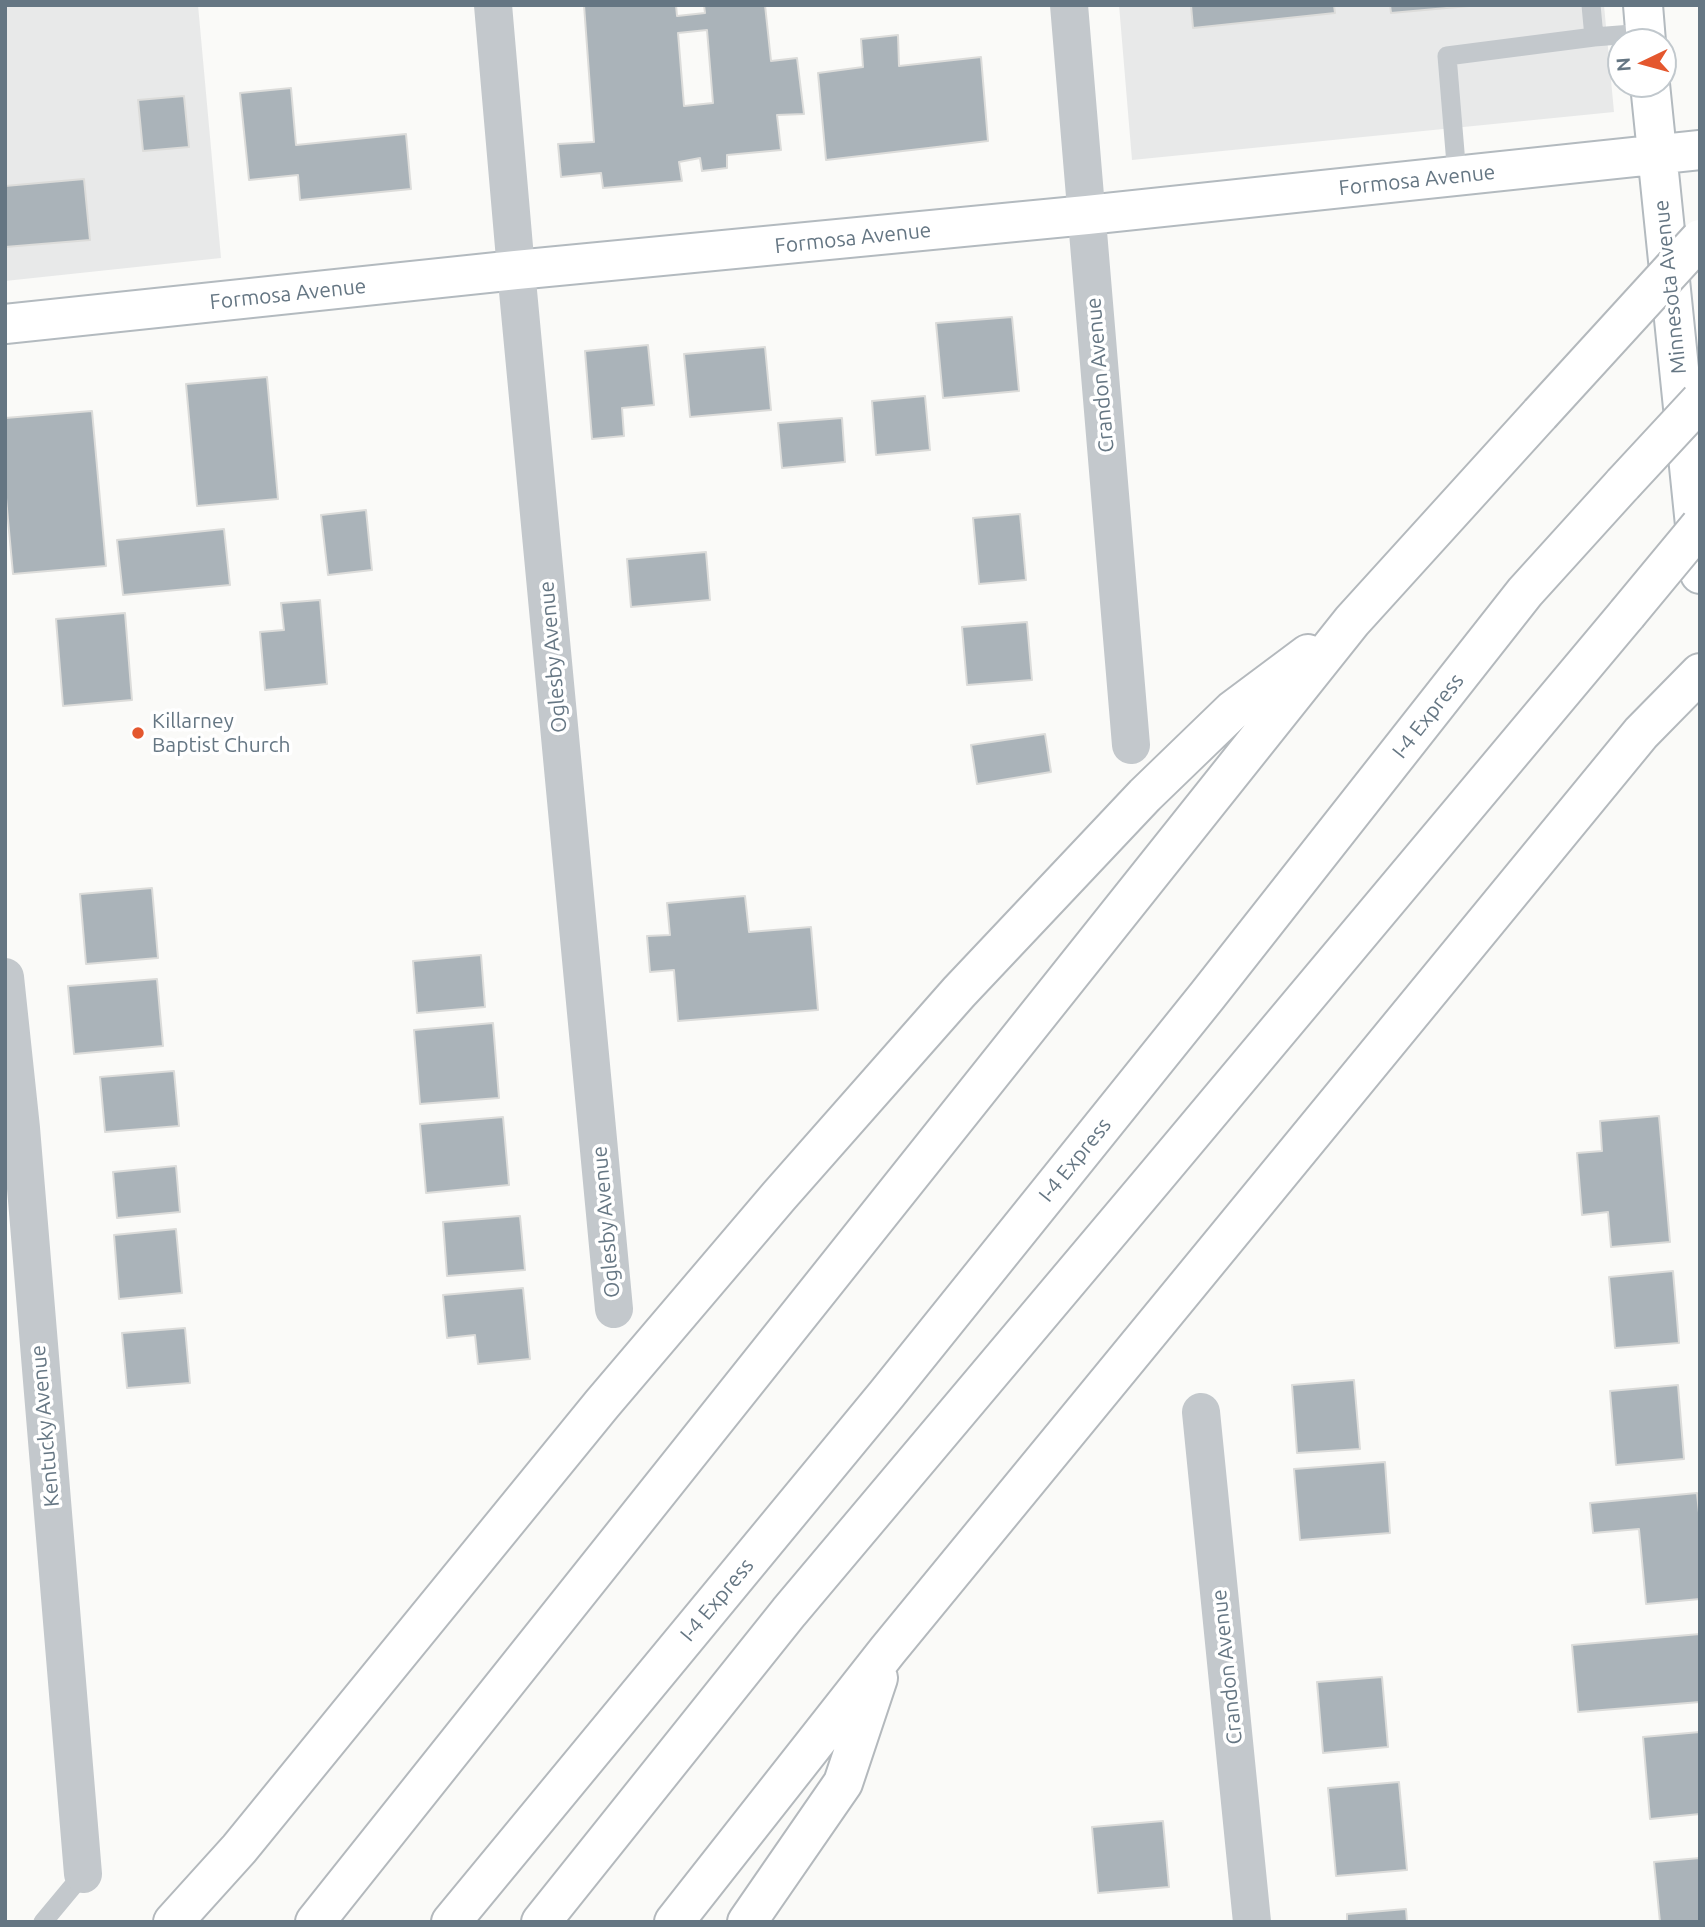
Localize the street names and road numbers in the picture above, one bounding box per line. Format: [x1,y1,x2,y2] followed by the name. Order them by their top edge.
[1338,159,1496,201] street label: Formosa Avenue
[1648,199,1692,375] street label: Minnesota Avenue
[774,217,932,259] street label: Formosa Avenue
[209,273,367,315] street label: Formosa Avenue
[1081,296,1119,454] street label: Crandon Avenue
[534,580,572,734] street label: Oglesby Avenue
[1387,669,1469,763] street label: I-4 Express
[1034,1113,1116,1207] street label: I-4 Express
[587,1145,625,1299] street label: Oglesby Avenue
[25,1344,65,1508] street label: Kentucky Avenue
[675,1553,759,1647] street label: I-4 Express
[1206,1588,1248,1746] street label: Crandon Avenue

